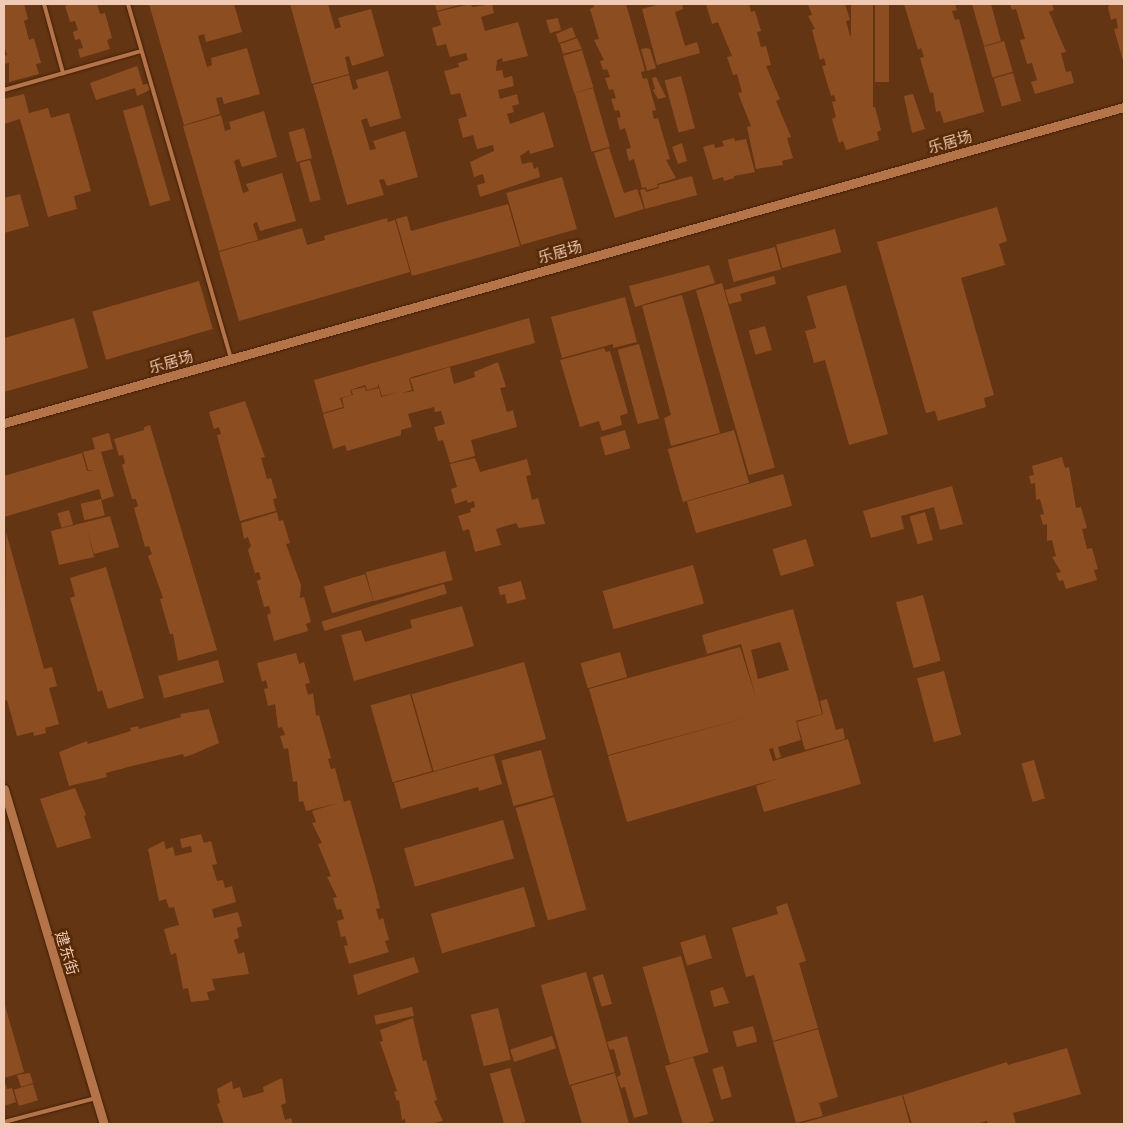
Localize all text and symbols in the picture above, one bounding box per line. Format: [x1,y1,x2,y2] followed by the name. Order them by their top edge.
[926,127,974,157] street label: 乐居场
[536,237,584,267] street label: 乐居场
[147,347,195,377] street label: 乐居场
[52,929,82,977] street label: 建东街

